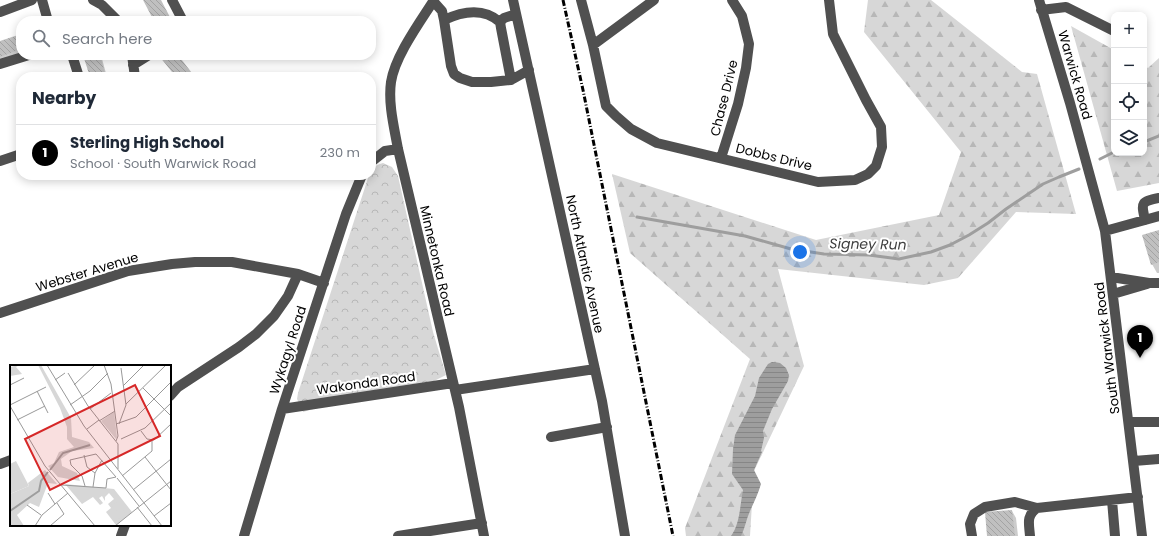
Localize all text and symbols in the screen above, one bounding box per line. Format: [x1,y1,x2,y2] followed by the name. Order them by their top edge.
[1111,12,1147,156] map controls
[1111,12,1147,48] button: +
[16,16,376,60] search box
[30,27,52,49] icon: search
[62,28,152,49] text: Search here
[1053,28,1097,122] street label: Warwick Road
[1111,48,1147,84] button: −
[705,58,743,138] street label: Chase Drive
[1111,84,1147,120] button: locate
[32,86,96,110] text: Nearby
[1111,120,1147,156] button: layers
[70,132,224,153] text: Sterling High School
[734,138,814,176] street label: Dobbs Drive
[43,143,47,162] text: 1
[320,143,360,162] text: 230 m
[70,154,256,173] text: School · South Warwick Road
[561,193,609,335] street label: North Atlantic Avenue
[415,204,459,318] street label: Minnetonka Road
[829,233,907,255] water label: Signey Run
[790,242,810,262] your location
[33,247,141,297] street label: Webster Avenue
[1089,281,1125,415] street label: South Warwick Road
[265,303,311,397] street label: Wykagyl Road
[1127,325,1153,358] pin: 1
[10,365,171,526] inset map
[315,367,417,399] street label: Wakonda Road

